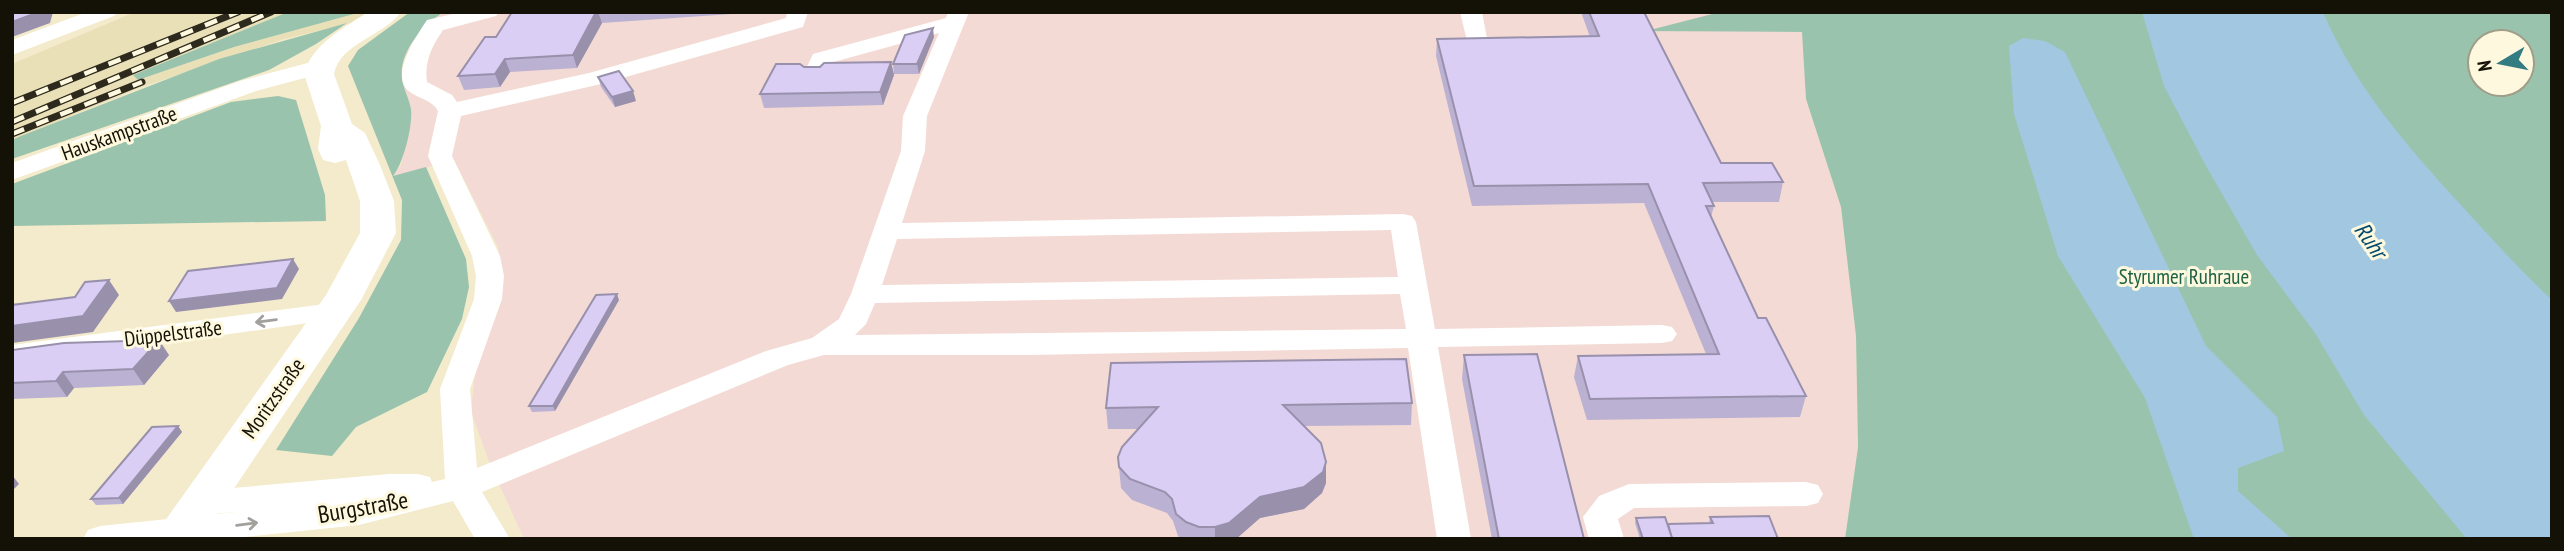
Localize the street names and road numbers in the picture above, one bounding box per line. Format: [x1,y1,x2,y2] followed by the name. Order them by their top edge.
[57,100,181,166] street label: Hauskampstraße
[123,314,223,352] street label: Düppelstraße
[236,353,310,443] street label: Moritzstraße
[315,484,411,530] street label: Burgstraße

